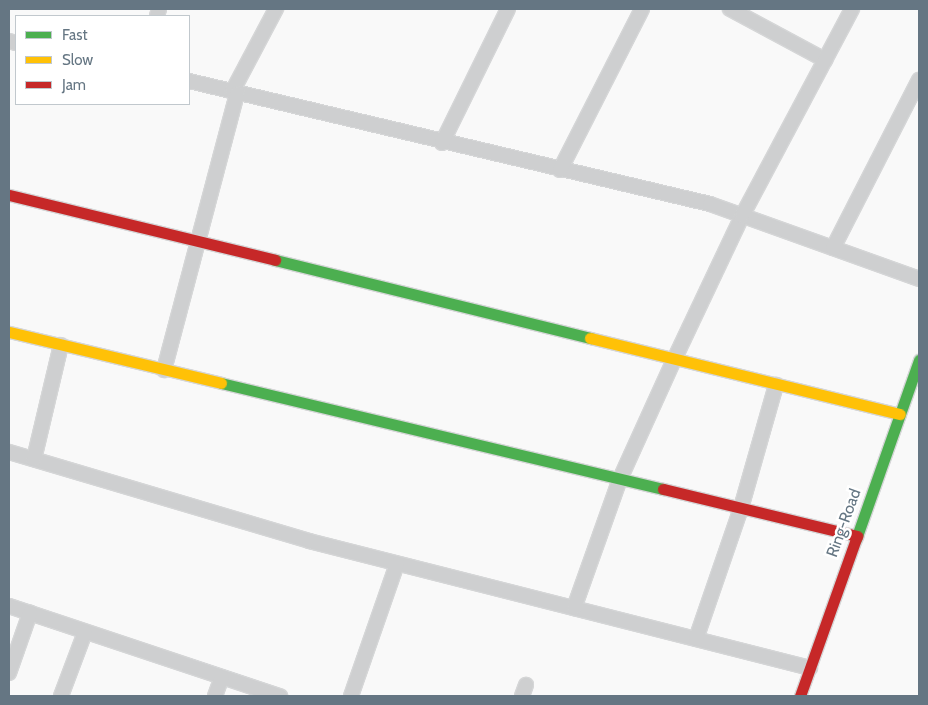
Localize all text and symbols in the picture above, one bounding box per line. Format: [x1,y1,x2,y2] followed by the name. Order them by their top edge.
[15,15,190,105] legend
[62,26,87,44] text: Fast
[62,51,93,69] text: Slow
[62,76,86,94] text: Jam
[823,486,865,560] street label: Ring-Road

